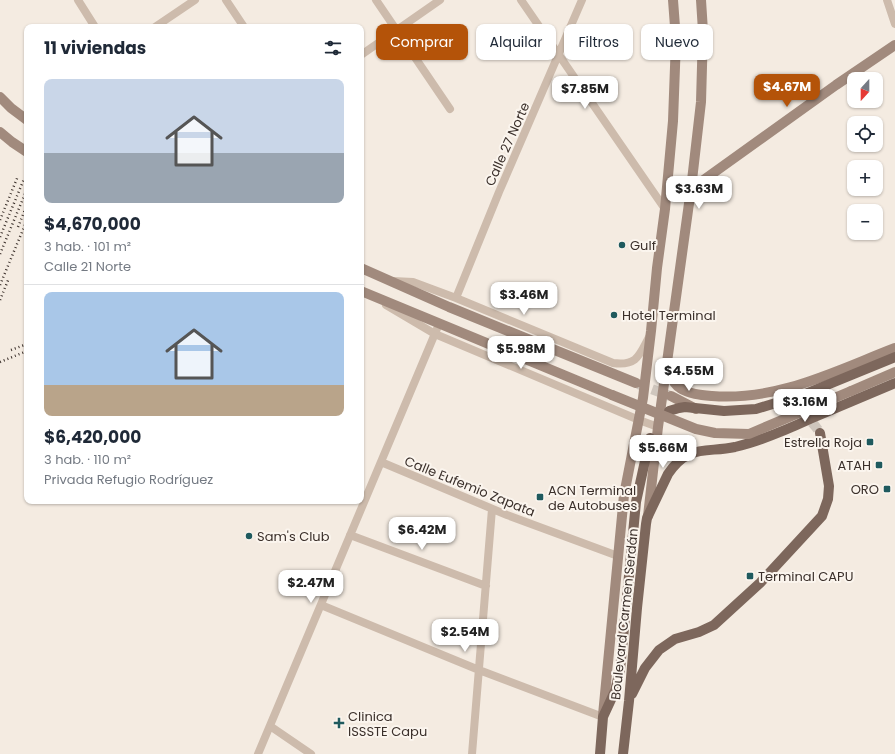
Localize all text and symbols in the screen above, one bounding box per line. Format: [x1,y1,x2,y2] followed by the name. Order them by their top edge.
[376,24,468,60] chip: Comprar
[476,24,556,60] chip: Alquilar
[564,24,633,60] chip: Filtros
[641,24,713,60] chip: Nuevo
[44,36,146,60] text: 11 viviendas
[322,37,344,59] icon: filters
[847,72,883,108] north arrow
[847,72,883,240] map controls
[754,74,820,108] pin: $4.67M
[552,76,618,110] pin: $7.85M
[763,77,811,96] text: $4.67M
[561,79,609,98] text: $7.85M
[480,99,534,189] street label: Calle 27 Norte
[158,105,230,177] icon: home
[847,116,883,152] button: locate
[847,160,883,196] button: +
[666,176,732,210] pin: $3.63M
[675,179,723,198] text: $3.63M
[847,204,883,240] button: −
[44,212,141,236] text: $4,670,000
[630,236,656,255] place label: Gulf
[44,237,131,256] text: 3 hab. · 101 m²
[617,240,627,250] marker: Gulf
[44,257,131,276] text: Calle 21 Norte
[491,282,557,316] pin: $3.46M
[499,285,549,304] text: $3.46M
[622,306,716,325] place label: Hotel Terminal
[609,310,619,320] marker: Hotel Terminal
[158,318,230,390] icon: home
[488,336,554,370] pin: $5.98M
[496,339,546,358] text: $5.98M
[656,358,722,392] pin: $4.55M
[664,361,714,380] text: $4.55M
[772,389,838,423] pin: $3.16M
[782,392,828,411] text: $3.16M
[44,425,141,449] text: $6,420,000
[784,433,862,452] place label: Estrella Roja
[630,435,696,469] pin: $5.66M
[865,437,875,447] marker: Estrella Roja
[638,438,688,457] text: $5.66M
[44,450,131,469] text: 3 hab. · 110 m²
[402,452,538,521] street label: Calle Eufemio Zapata
[837,456,871,475] place label: ATAH
[874,460,884,470] marker: ATAH
[44,470,213,489] text: Privada Refugio Rodríguez
[851,480,879,499] place label: ORO
[548,481,637,515] place label: ACN Terminal de Autobuses
[882,484,892,494] marker: ORO
[535,492,545,502] marker: ACN Terminal de Autobuses
[389,517,455,551] pin: $6.42M
[398,520,446,539] text: $6.42M
[257,527,330,546] place label: Sam's Club
[606,527,643,701] street label: Boulevard Carmen Serdán
[244,531,254,541] marker: Sam's Club
[758,567,853,586] place label: Terminal CAPU
[278,570,344,604] pin: $2.47M
[745,571,755,581] marker: Terminal CAPU
[287,573,335,592] text: $2.47M
[432,619,498,653] pin: $2.54M
[441,622,489,641] text: $2.54M
[348,707,427,741] place label: Clinica ISSSTE Capu
[333,717,345,729] marker: Clinica ISSSTE Capu

